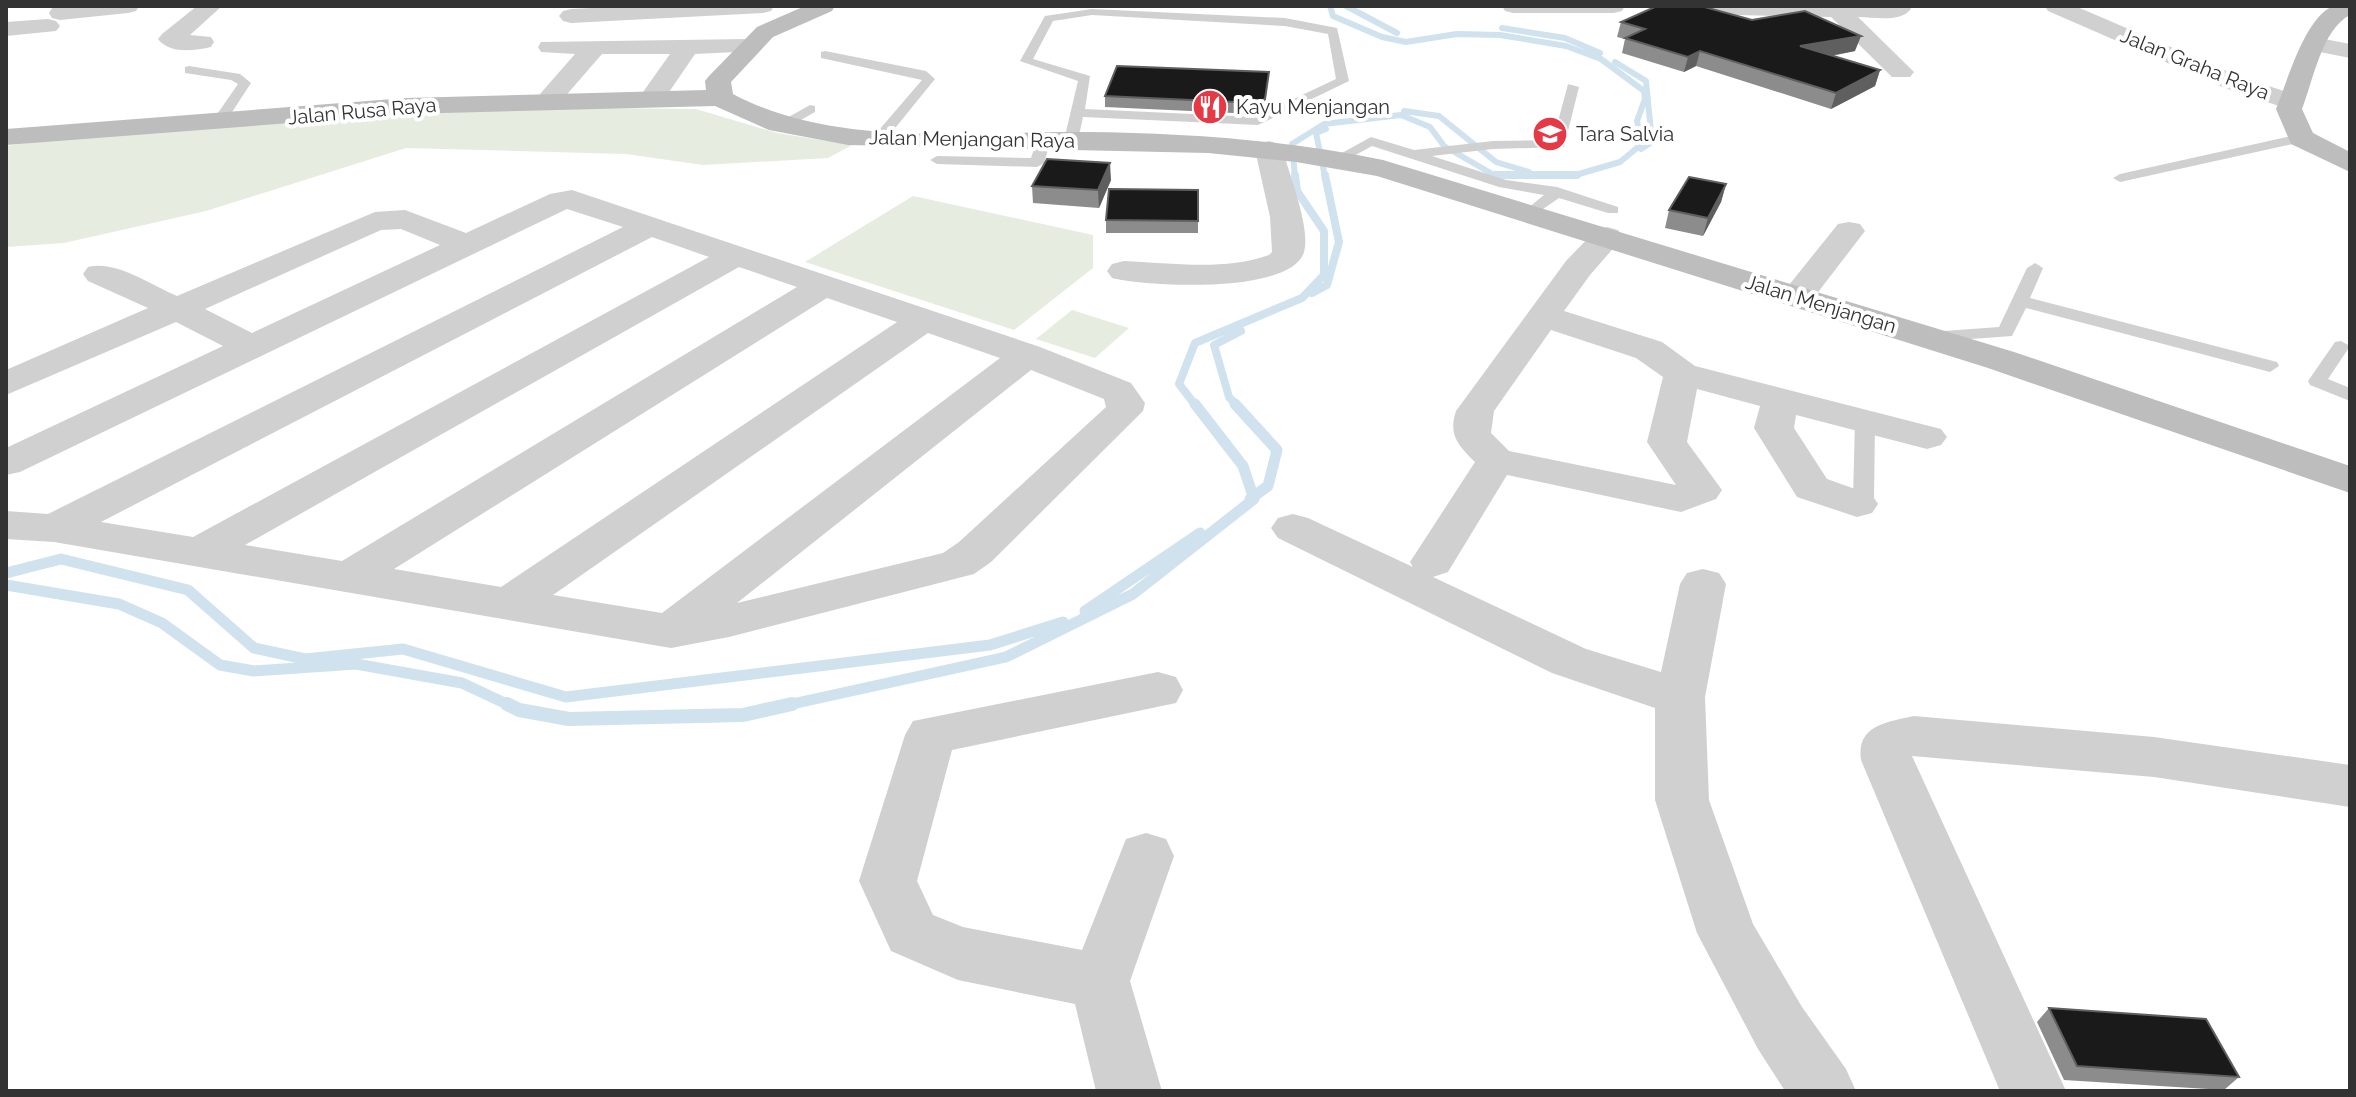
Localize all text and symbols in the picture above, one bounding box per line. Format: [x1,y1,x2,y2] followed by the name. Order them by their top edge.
[2117,23,2273,105] street label: Jalan Graha Raya
[1191,88,1229,126] restaurant icon: Kayu Menjangan
[287,93,437,129] street label: Jalan Rusa Raya
[1236,95,1390,119] place label: Kayu Menjangan
[1531,115,1569,153] school or university icon: Tara Salvia
[1576,122,1674,146] place label: Tara Salvia
[869,125,1075,153] street label: Jalan Menjangan Raya
[1743,270,1899,338] street label: Jalan Menjangan

